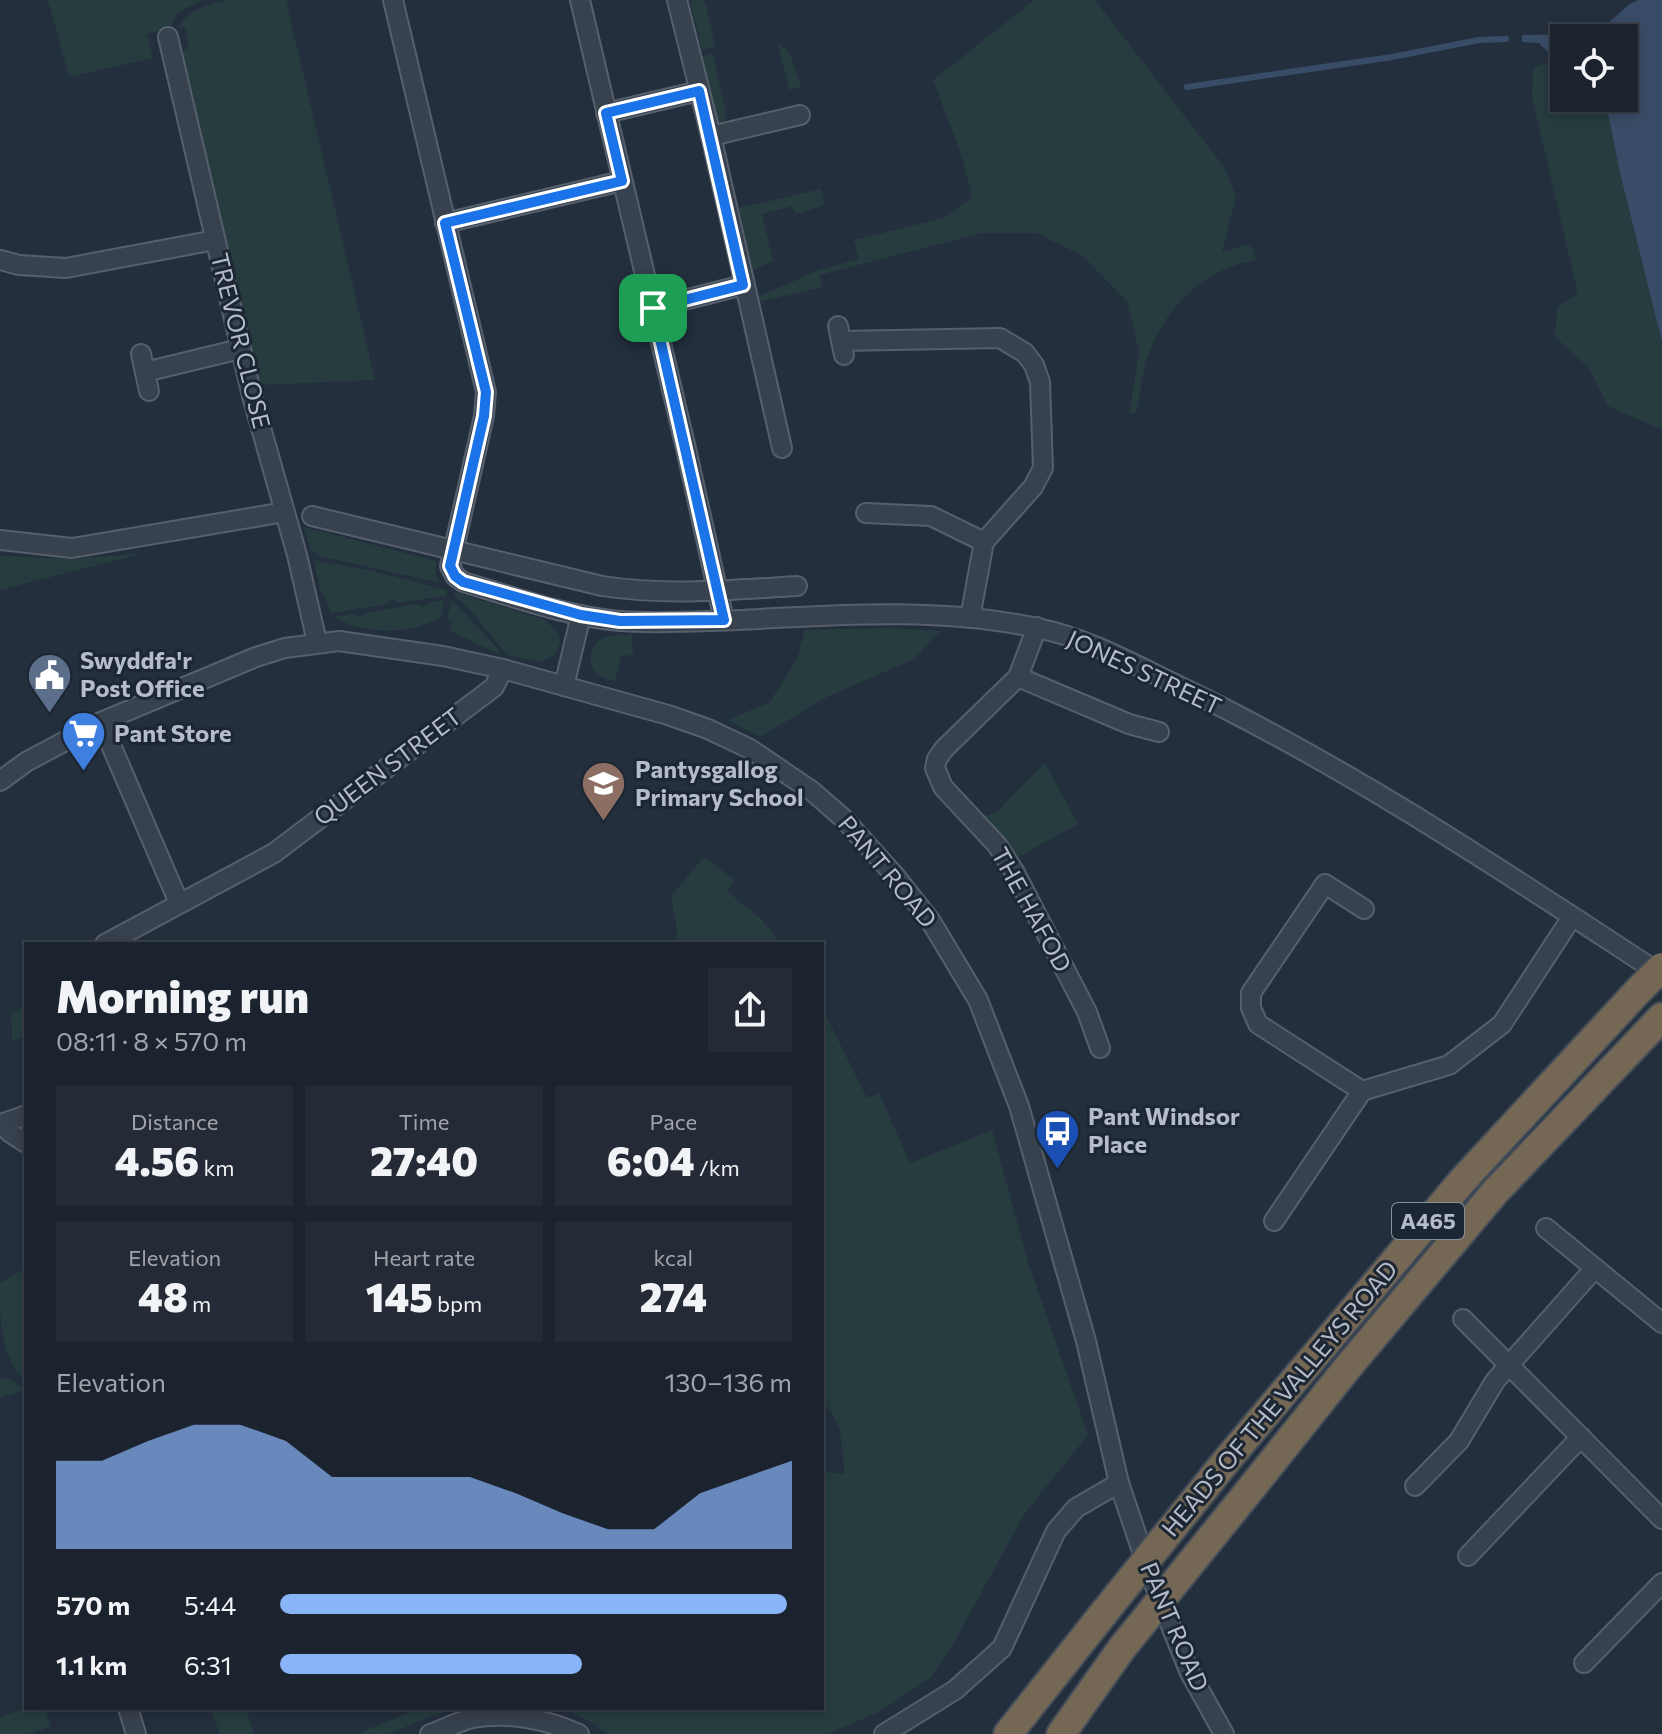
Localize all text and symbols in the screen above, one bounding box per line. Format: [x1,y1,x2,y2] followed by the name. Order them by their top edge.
[1550,24,1638,112] map controls
[1550,24,1638,112] button: locate
[206,250,277,431] street label: TREVOR CLOSE
[619,274,687,342] pin
[631,286,675,330] icon: arrive
[1063,623,1226,720] street label: JONES STREET
[80,645,205,702] place label: Swyddfa'r Post Office
[25,651,73,714] public building icon: Swyddfa'r Post Office
[308,701,467,831] street label: QUEEN STREET
[59,710,107,773] supermarket icon: Pant Store
[114,718,232,747] place label: Pant Store
[635,754,804,811] place label: Pantysgallog Primary School
[580,760,628,823] school or university icon: Pantysgallog Primary School
[833,809,943,933] street label: PANT ROAD
[986,842,1078,977] street label: THE HAFOD
[56,968,309,1022] text: Morning run
[708,968,792,1052] button: share
[56,1025,247,1056] text: 08:11 · 8 × 570 m
[1088,1101,1240,1158] place label: Pant Windsor Place
[1033,1107,1081,1170] bus stop icon: Pant Windsor Place
[131,1108,218,1135] text: Distance
[399,1108,449,1135] text: Time
[649,1108,697,1135] text: Pace
[115,1135,199,1184] text: 4.56
[370,1135,478,1184] text: 27:40
[607,1135,695,1184] text: 6:04
[199,1154,235,1181] text: km
[695,1154,740,1181] text: /km
[1392,1203,1464,1239] road number: A465
[128,1244,221,1271] text: Elevation
[373,1244,475,1271] text: Heart rate
[654,1244,693,1271] text: kcal
[1155,1254,1403,1542] street label: HEADS OF THE VALLEYS ROAD
[138,1271,188,1320] text: 48
[366,1271,433,1320] text: 145
[639,1271,707,1320] text: 274
[188,1290,211,1317] text: m
[433,1290,482,1317] text: bpm
[56,1366,166,1397] text: Elevation
[664,1366,792,1397] text: 130–136 m
[1135,1558,1216,1695] street label: PANT ROAD
[56,1589,130,1620] text: 570 m
[184,1589,236,1620] text: 5:44
[56,1649,127,1680] text: 1.1 km
[184,1649,232,1680] text: 6:31

